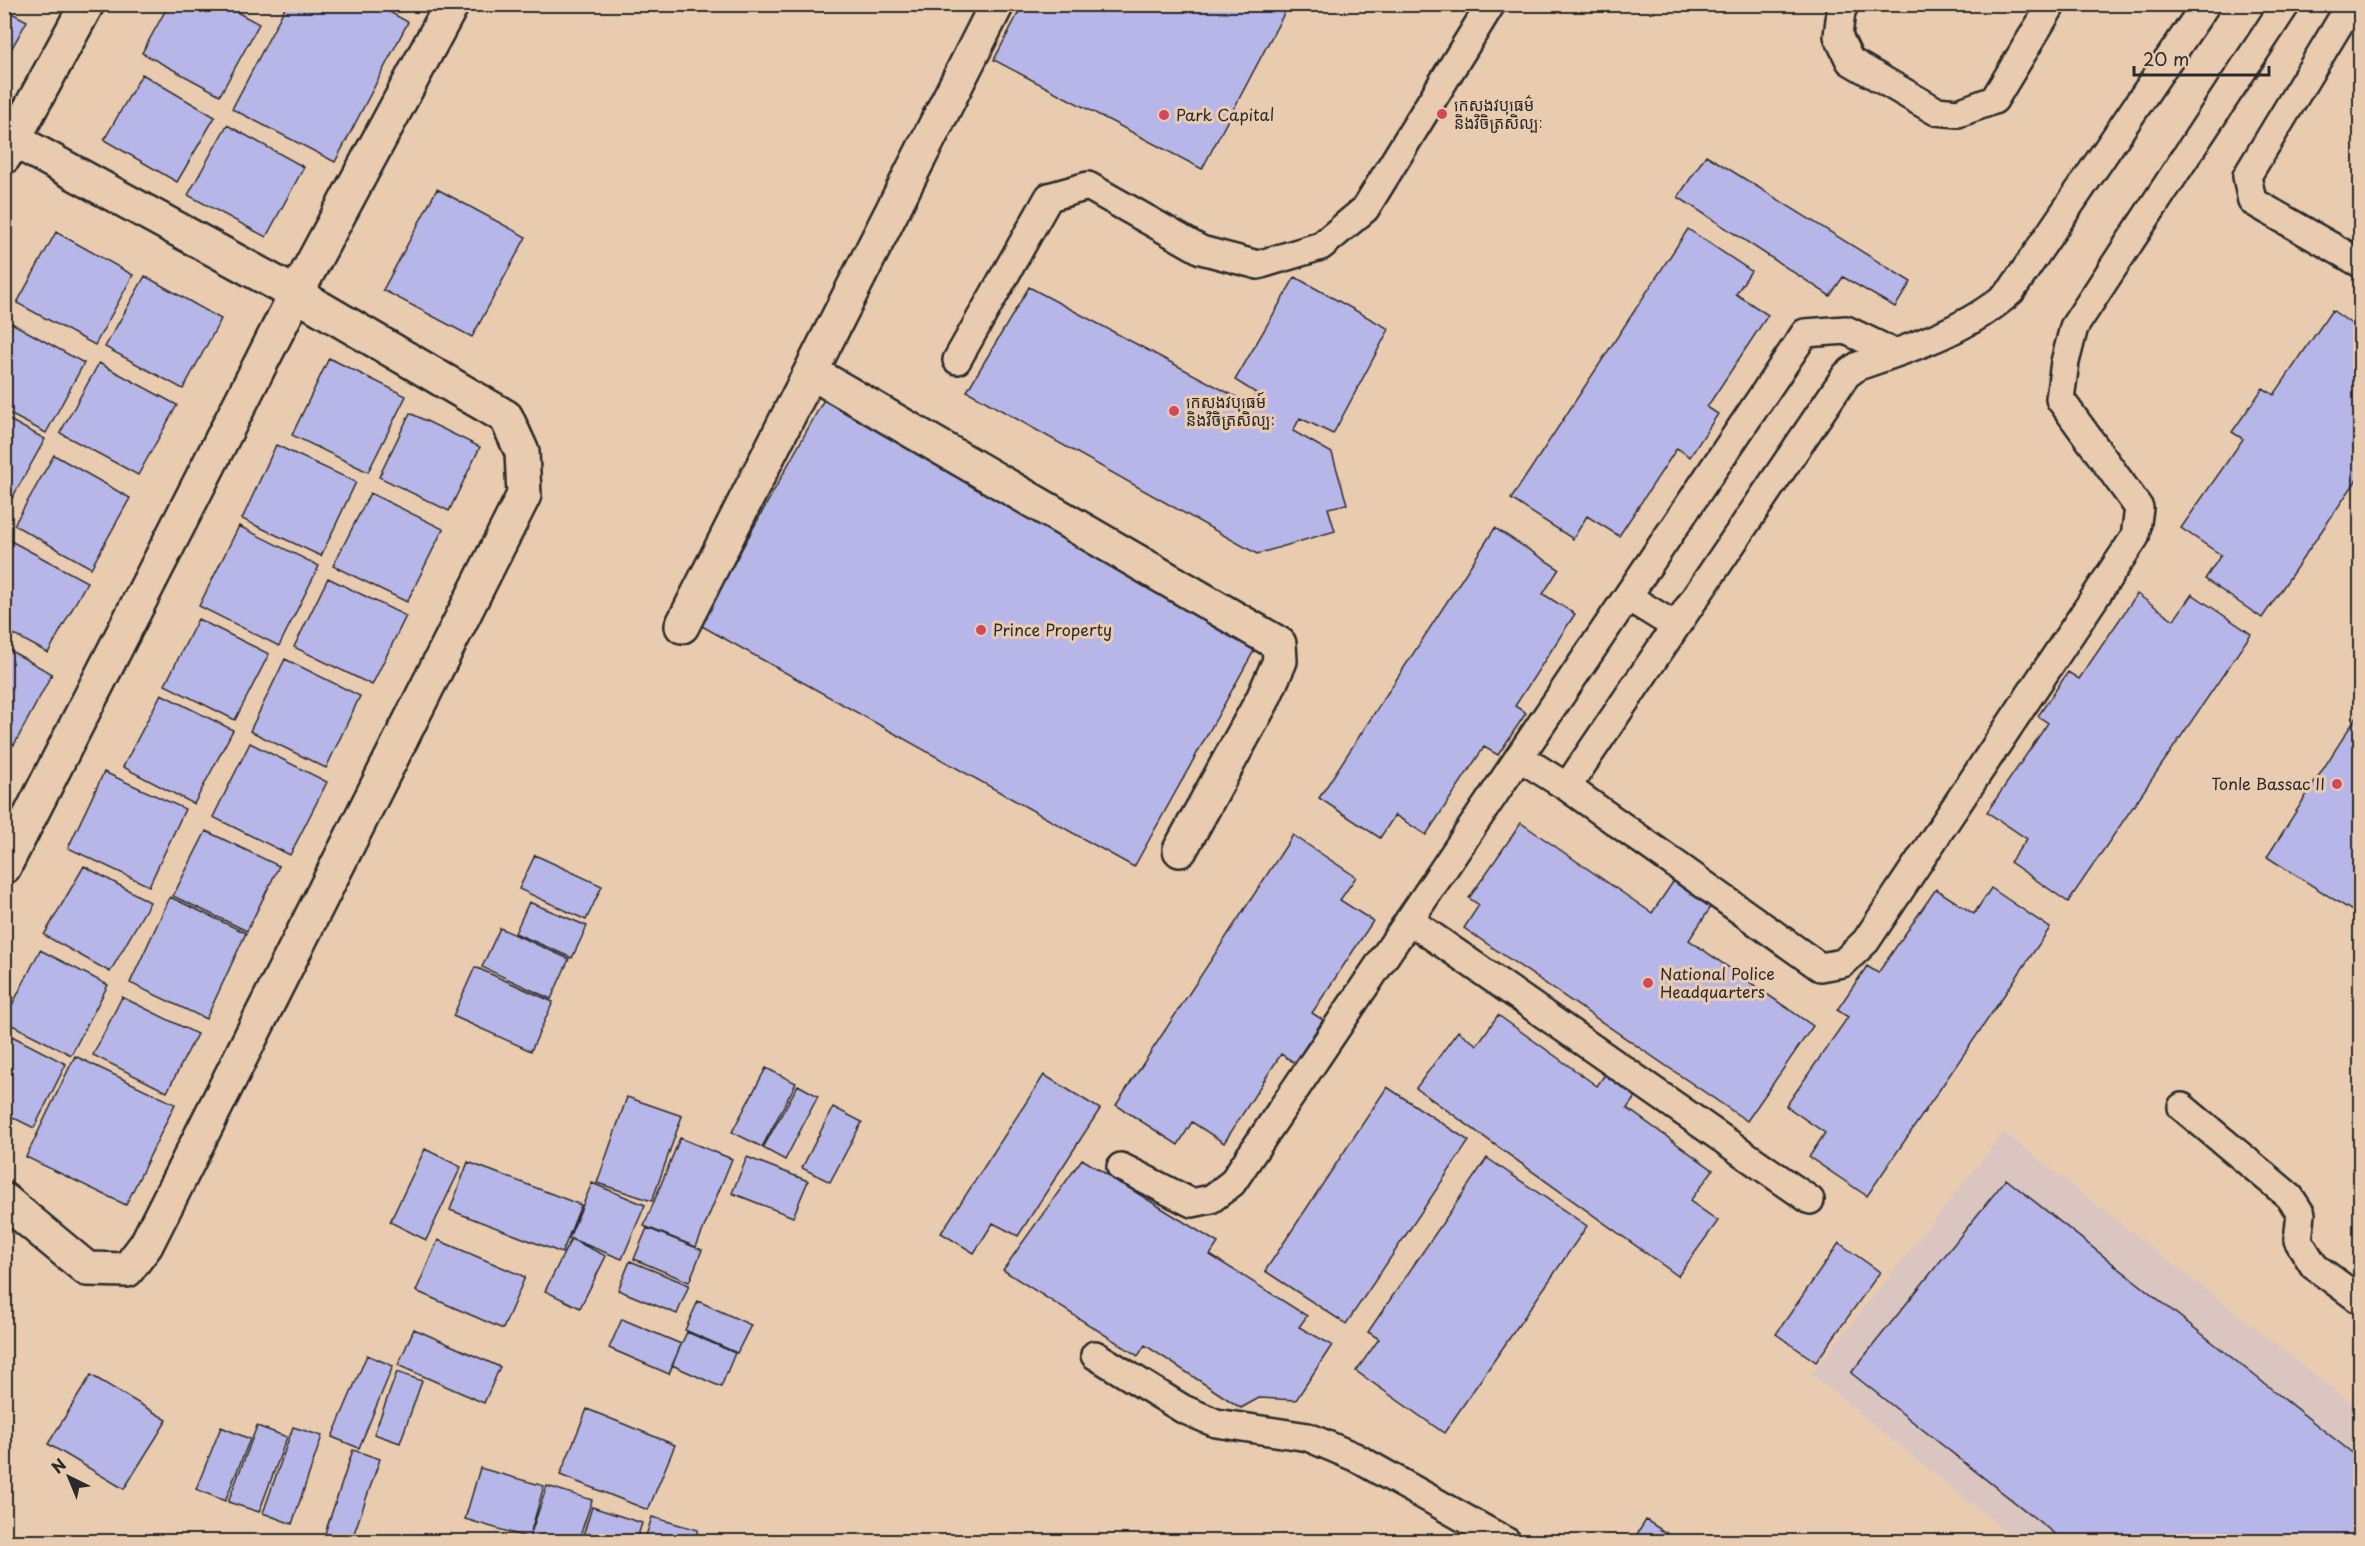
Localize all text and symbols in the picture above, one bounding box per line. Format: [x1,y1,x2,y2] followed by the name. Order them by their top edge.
[2134,39,2269,77] scale bar
[2143,45,2189,72] text: 20 m
[1454,92,1543,134] place label: ក្រសួងវប្បធម៌ និងវិចិត្រសិល្បៈ
[1176,102,1274,126] place label: Park Capital
[1435,107,1449,121] marker: ក្រសួងវប្បធម៌ និងវិចិត្រសិល្បៈ
[1157,108,1171,122] marker: Park Capital
[1186,389,1275,431] place label: ក្រសួងវប្បធម៍ និងវិចិត្រសិល្បៈ
[1167,404,1181,418] marker: ក្រសួងវប្បធម៍ និងវិចិត្រសិល្បៈ
[993,617,1112,641] place label: Prince Property
[974,623,988,637] marker: Prince Property
[2211,771,2325,795] place label: Tonle Bassac II
[2330,777,2344,791] marker: Tonle Bassac II
[1660,961,1775,1003] place label: National Police Headquarters
[1641,976,1655,990] marker: National Police Headquarters
[39,1447,99,1507] north arrow
[45,1452,71,1478] text: N

